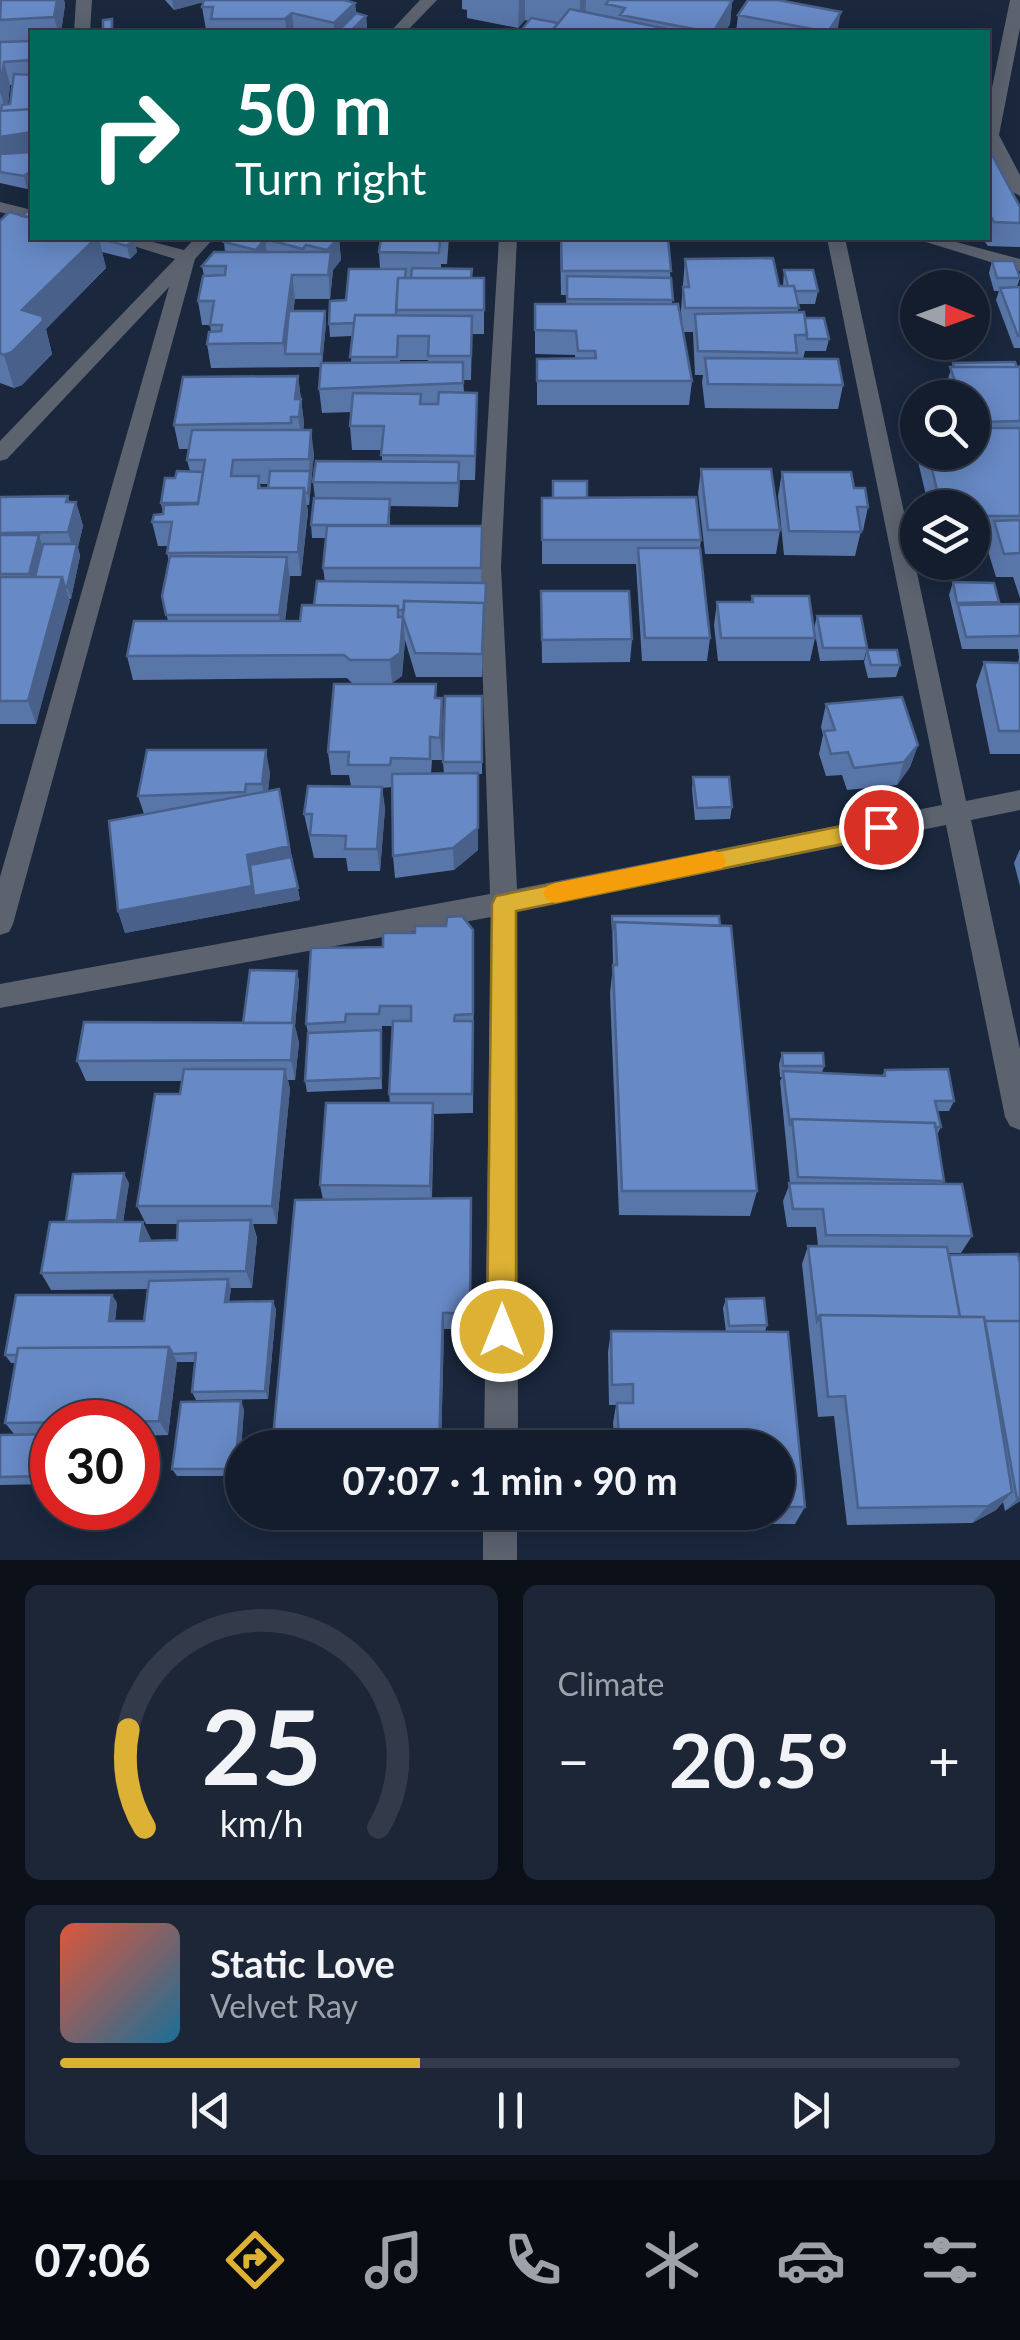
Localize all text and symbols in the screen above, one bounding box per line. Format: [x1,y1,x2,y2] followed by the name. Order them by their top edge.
[235,66,392,150] text: 50 m
[70,70,200,200] icon: right
[235,151,426,205] text: Turn right
[900,270,990,360] north arrow
[900,270,990,580] map controls
[900,380,990,470] button: search
[900,490,990,580] button: layers
[839,785,924,870] pin
[854,800,909,855] icon: arrive
[450,1279,554,1383] position arrow
[30,1400,160,1530] speed limit sign: 30
[342,1457,678,1503] text: 07:07 · 1 min · 90 m
[558,1664,664,1703] text: Climate
[201,1682,322,1807] text: 25
[669,1714,848,1804] text: 20.5°
[558,1727,589,1793] text: −
[928,1727,960,1793] text: +
[219,1802,303,1845] text: km/h
[210,1940,395,1986] text: Static Love
[210,1986,358,2025] text: Velvet Ray
[183,2083,238,2138] icon: previous
[483,2083,538,2138] icon: pause
[783,2083,838,2138] icon: next
[220,2225,290,2295] icon: directions
[359,2225,429,2295] icon: music
[498,2225,568,2295] icon: phone
[637,2225,707,2295] icon: climate
[776,2225,846,2295] icon: car
[915,2225,985,2295] icon: filters
[35,2233,151,2287] text: 07:06

